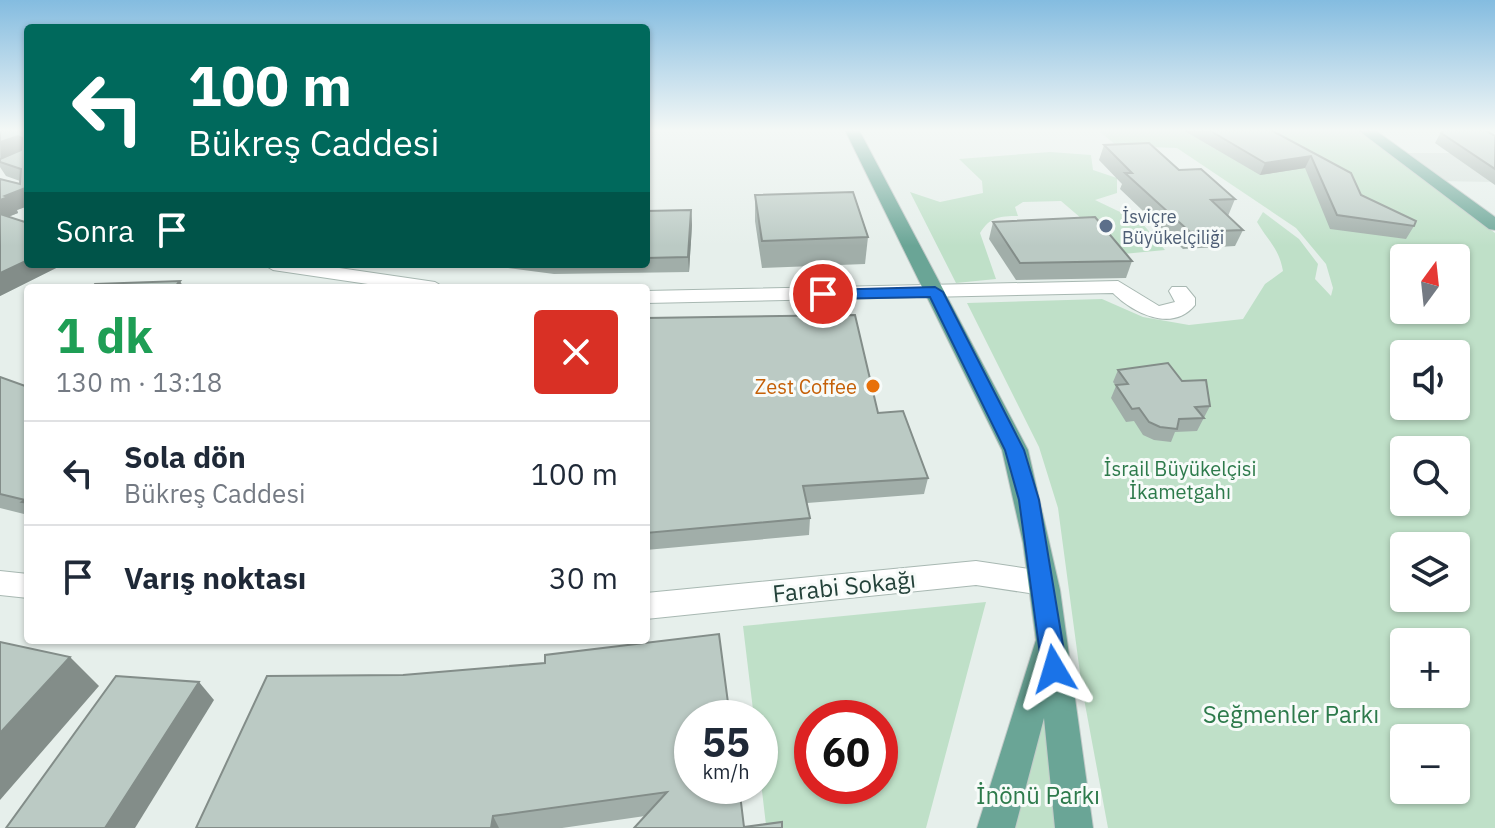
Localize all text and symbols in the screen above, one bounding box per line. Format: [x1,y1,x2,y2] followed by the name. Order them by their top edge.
[188,49,352,121] text: 100 m
[56,56,160,160] icon: left
[188,119,439,166] text: Bükreş Caddesi
[1122,205,1224,249] place label: İsviçre Büyükelçiliği
[150,208,194,252] icon: arrive
[56,211,134,250] text: Sonra
[1097,217,1115,235] marker: İsviçre Büyükelçiliği
[1390,244,1470,324] north arrow
[1390,244,1470,804] map controls
[789,260,857,328] pin
[801,272,845,316] icon: arrive
[56,304,153,366] text: 1 dk
[534,310,618,394] button: close
[1390,340,1470,420] button: sound
[56,365,222,399] text: 130 m · 13:18
[755,373,857,400] place label: Zest Coffee
[864,377,882,395] marker: Zest Coffee
[1390,436,1470,516] button: search
[124,437,246,476] text: Sola dön
[56,451,100,495] icon: left
[531,454,618,493] text: 100 m
[1103,455,1257,505] park label: İsrail Büyükelçisi İkametgahı
[124,476,306,510] text: Bükreş Caddesi
[1390,532,1470,612] button: layers
[56,555,100,599] icon: arrive
[124,558,306,597] text: Varış noktası
[549,558,618,597] text: 30 m
[771,563,917,609] street label: Farabi Sokağı
[1012,627,1096,711] position arrow
[1390,628,1470,708] button: +
[1203,698,1379,730] park label: Seğmenler Parkı
[794,700,898,804] speed limit sign: 60
[702,716,750,768] text: 55
[1390,724,1470,804] button: −
[702,758,750,785] text: km/h
[976,779,1100,811] park label: İnönü Parkı

